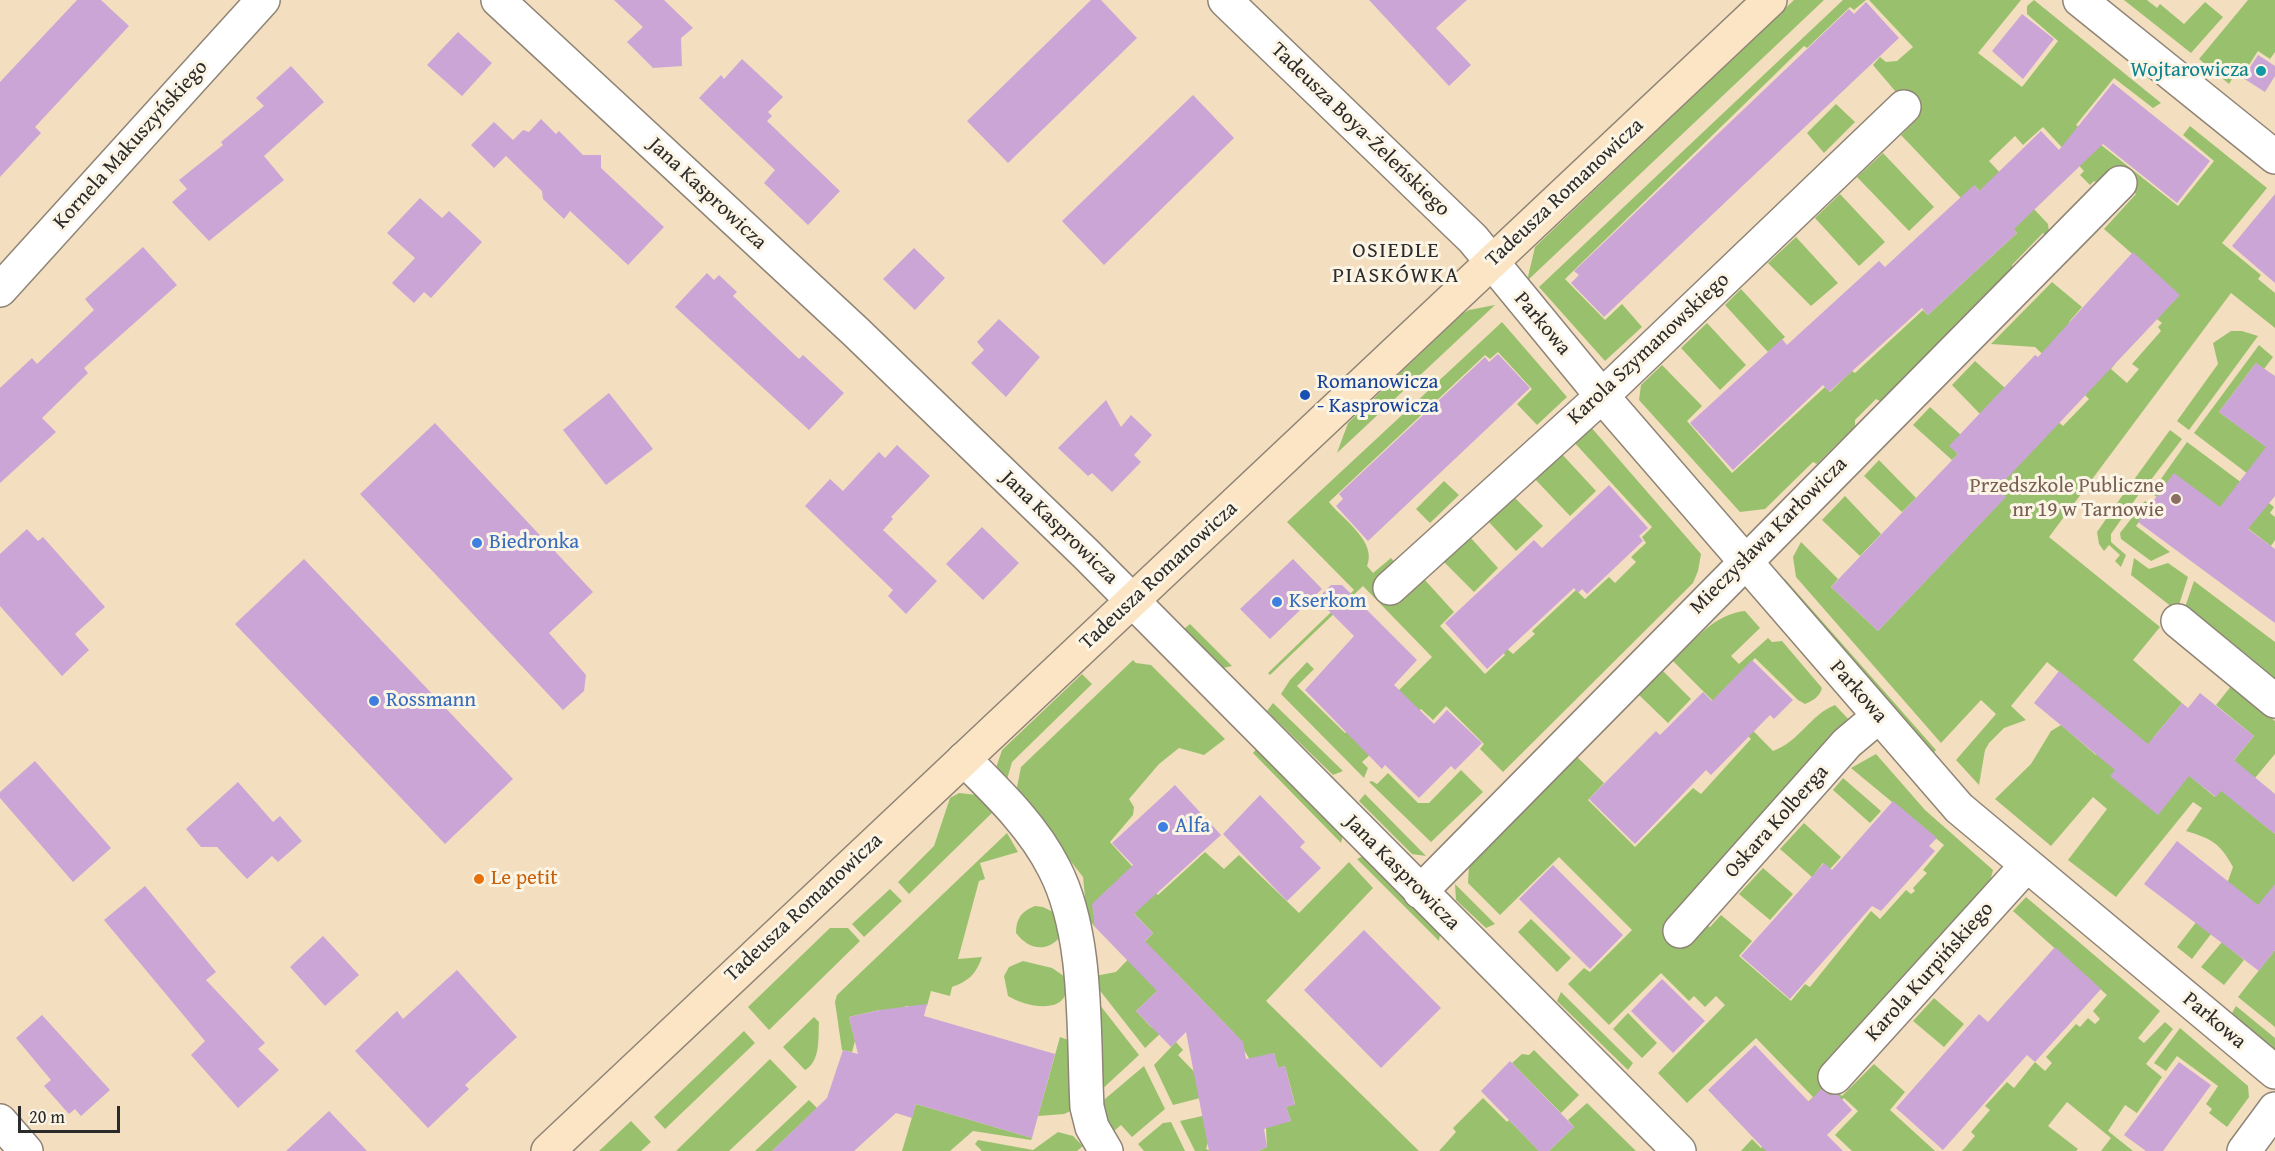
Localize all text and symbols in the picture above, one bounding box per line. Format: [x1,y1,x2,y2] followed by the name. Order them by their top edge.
[1265,38,1455,222] street label: Tadeusza Boya-Żeleńskiego
[48,55,214,235] street label: Kornela Makuszyńskiego
[2130,58,2249,84] place label: Wojtarowicza
[2254,64,2268,78] marker: Wojtarowicza
[1481,113,1649,273] street label: Tadeusza Romanowicza
[643,133,771,255] street label: Jana Kasprowicza
[1332,238,1460,290] district label: OSIEDLE PIASKÓWKA
[1563,268,1735,430] street label: Karola Szymanowskiego
[1508,287,1576,361] street label: Parkowa
[1317,370,1439,420] place label: Romanowicza - Kasprowicza
[1298,388,1312,402] marker: Romanowicza - Kasprowicza
[1685,452,1853,620] street label: Mieczysława Karłowicza
[995,466,1123,590] street label: Jana Kasprowicza
[1969,474,2164,524] place label: Przedszkole Publiczne nr 19 w Tarnowie
[2169,492,2183,506] marker: Przedszkole Publiczne nr 19 w Tarnowie
[1075,496,1243,656] street label: Tadeusza Romanowicza
[489,530,579,556] place label: Biedronka
[470,536,484,550] marker: Biedronka
[1289,589,1366,615] place label: Kserkom
[1270,595,1284,609] marker: Kserkom
[1824,655,1892,729] street label: Parkowa
[386,688,476,714] place label: Rossmann
[367,694,381,708] marker: Rossmann
[1720,760,1834,884] street label: Oskara Kolberga
[1339,810,1465,936] street label: Jana Kasprowicza
[1175,814,1210,840] place label: Alfa
[1156,820,1170,834] marker: Alfa
[720,828,888,988] street label: Tadeusza Romanowicza
[491,866,558,892] place label: Le petit
[472,872,486,886] marker: Le petit
[1861,897,1999,1047] street label: Karola Kurpińskiego
[2177,987,2251,1055] street label: Parkowa
[21,1094,123,1132] scale bar
[29,1103,65,1130] text: 20 m

